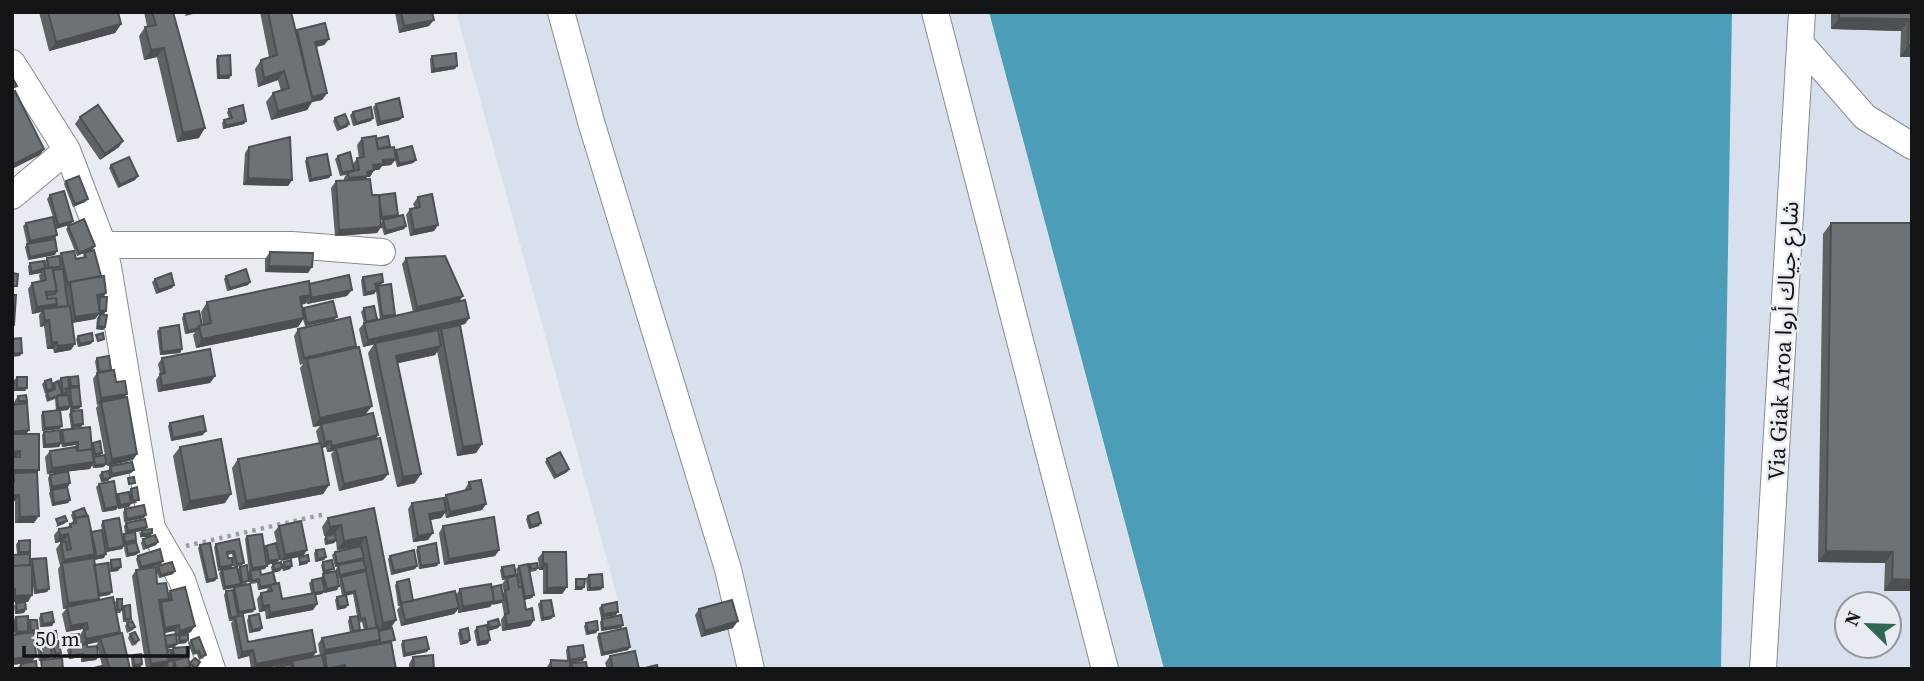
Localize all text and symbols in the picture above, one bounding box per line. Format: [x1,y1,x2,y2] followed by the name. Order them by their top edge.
[1760,201,1807,482] street label: Via Giak Aroa شارع جياك أروا
[1833,590,1903,660] north arrow
[1838,607,1867,630] text: N
[24,614,189,658] scale bar
[35,624,80,653] text: 50 m

